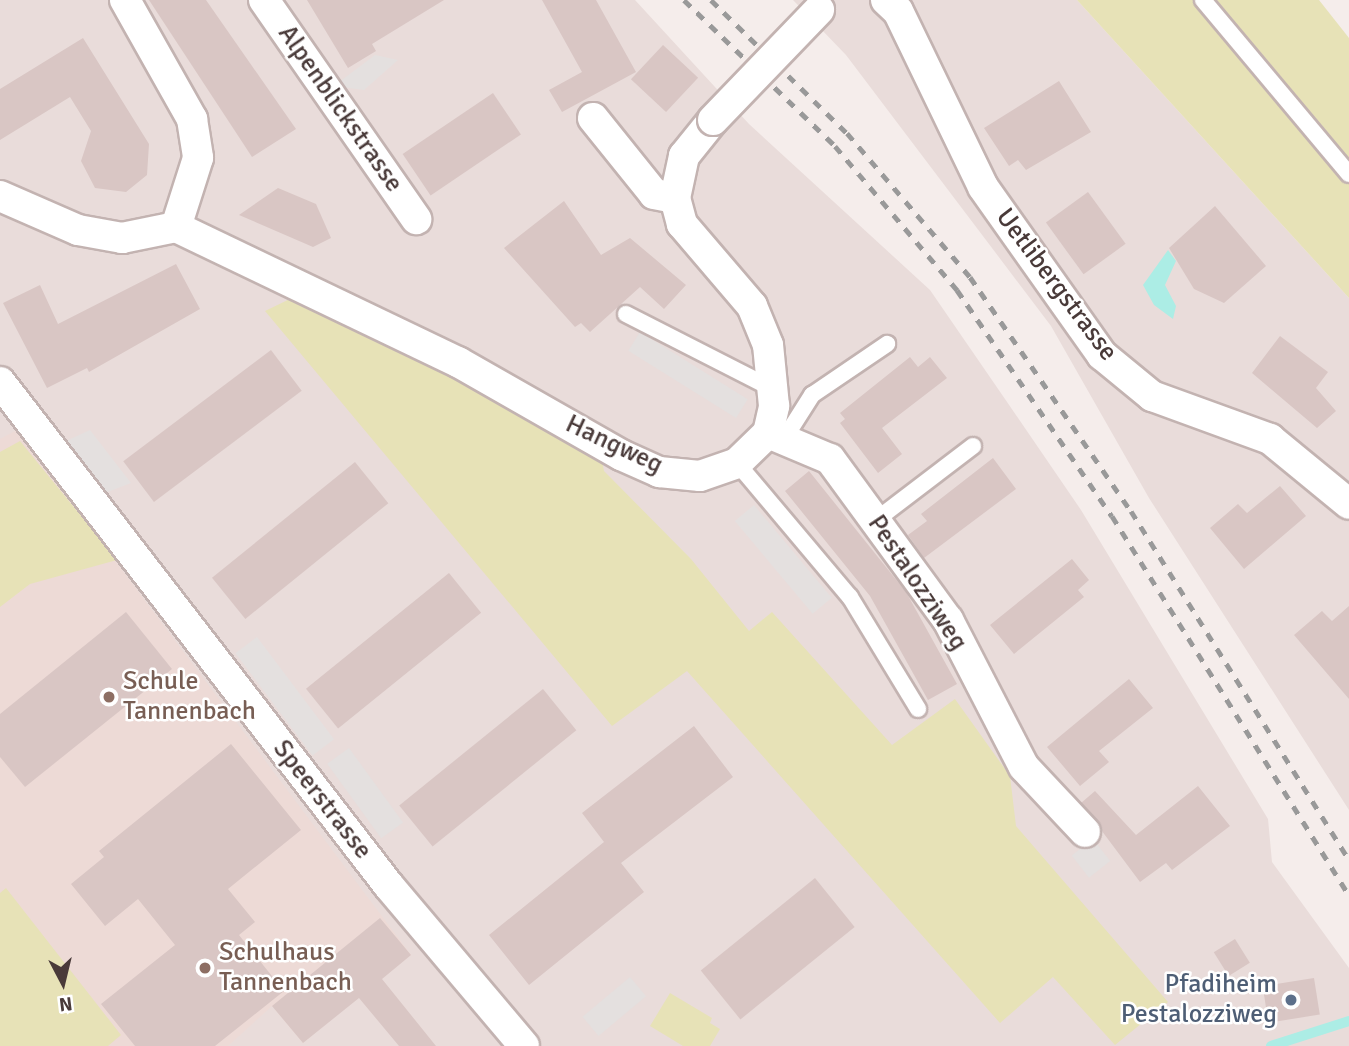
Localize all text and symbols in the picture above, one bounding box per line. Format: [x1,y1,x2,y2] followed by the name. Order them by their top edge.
[271,20,409,198] street label: Alpenblickstrasse
[989,203,1123,367] street label: Uetlibergstrasse
[560,409,668,481] street label: Hangweg
[860,509,974,657] street label: Pestalozziweg
[123,666,256,728] place label: Schule Tannenbach
[101,689,117,705] marker: Schule Tannenbach
[266,734,378,866] street label: Speerstrasse
[219,937,352,998] place label: Schulhaus Tannenbach
[28,948,98,1018] north arrow
[197,960,213,976] marker: Schulhaus Tannenbach
[1121,969,1277,1030] place label: Pfadiheim Pestalozziweg
[58,991,74,1017] text: N
[1283,992,1299,1008] marker: Pfadiheim Pestalozziweg

